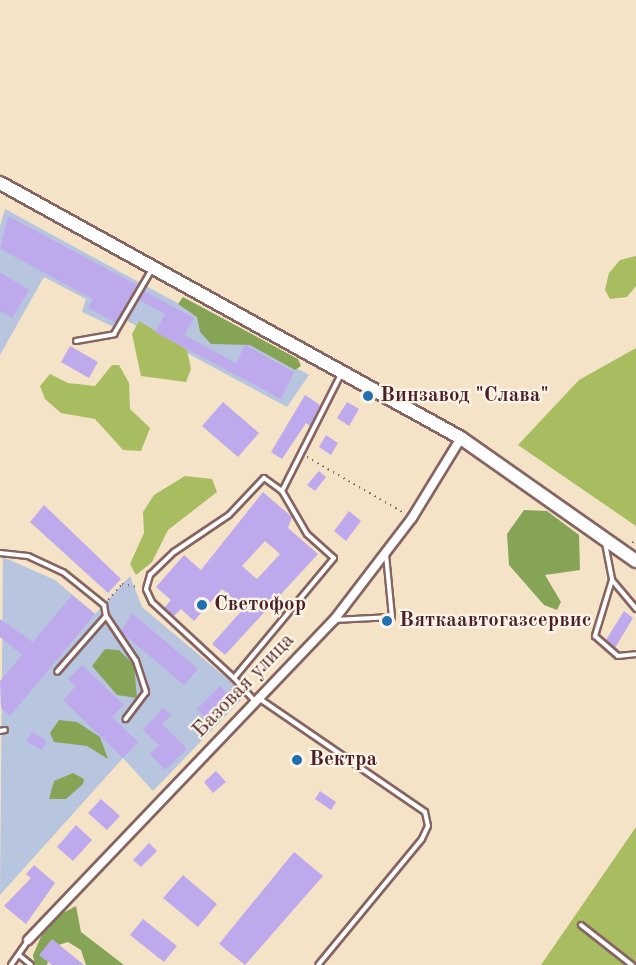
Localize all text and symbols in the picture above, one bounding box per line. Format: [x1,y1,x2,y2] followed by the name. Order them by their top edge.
[380,383,549,409] place label: Винзавод "Слава"
[361,389,375,403] marker: Винзавод "Слава"
[214,592,306,618] place label: Светофор
[195,598,209,612] marker: Светофор
[399,608,591,634] place label: Вяткаавтогазсервис
[380,614,394,628] marker: Вяткаавтогазсервис
[188,628,300,744] street label: Базовая улица
[309,747,377,773] place label: Вектра
[290,753,304,767] marker: Вектра

